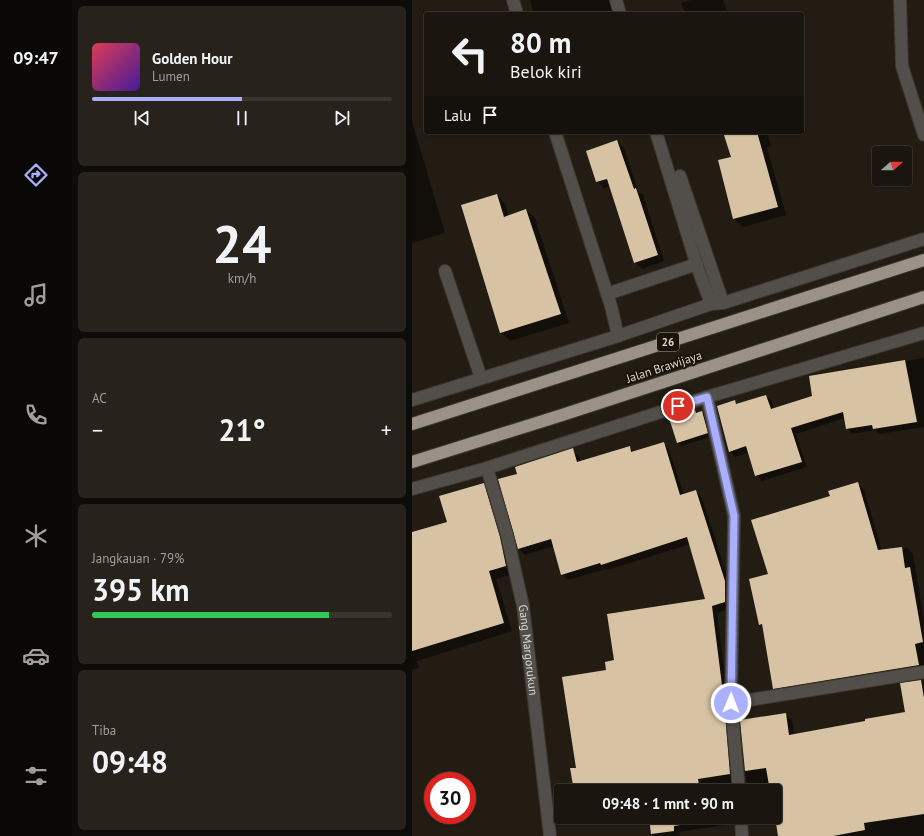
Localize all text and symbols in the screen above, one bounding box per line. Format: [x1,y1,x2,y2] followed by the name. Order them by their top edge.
[510,24,571,61] text: 80 m
[444,28,496,80] icon: left
[13,46,59,69] text: 09:47
[152,49,232,68] text: Golden Hour
[510,60,582,83] text: Belok kiri
[152,68,190,85] text: Lumen
[479,104,501,126] icon: arrive
[444,106,471,125] text: Lalu
[131,107,153,129] icon: previous
[231,107,253,129] icon: pause
[331,107,353,129] icon: next
[872,146,912,186] north arrow
[872,146,912,186] map controls
[22,161,50,189] icon: directions
[213,210,271,277] text: 24
[228,270,256,287] text: km/h
[22,281,50,309] icon: music
[657,333,679,351] road number: 26
[623,347,704,386] street label: Jalan Brawijaya
[661,389,695,423] pin
[92,390,107,407] text: AC
[667,395,689,417] icon: arrive
[22,401,50,429] icon: phone
[218,410,266,449] text: 21°
[92,416,103,444] text: −
[381,416,392,444] text: +
[22,522,50,550] icon: climate
[92,550,184,567] text: Jangkauan · 79%
[92,570,190,609] text: 395 km
[516,604,541,696] street label: Gang Margorukun
[22,642,50,670] icon: car
[710,682,752,724] position arrow
[92,722,116,739] text: Tiba
[92,742,168,781] text: 09:48
[22,762,50,790] icon: filters
[424,772,476,824] speed limit sign: 30
[602,794,734,813] text: 09:48 · 1 mnt · 90 m

